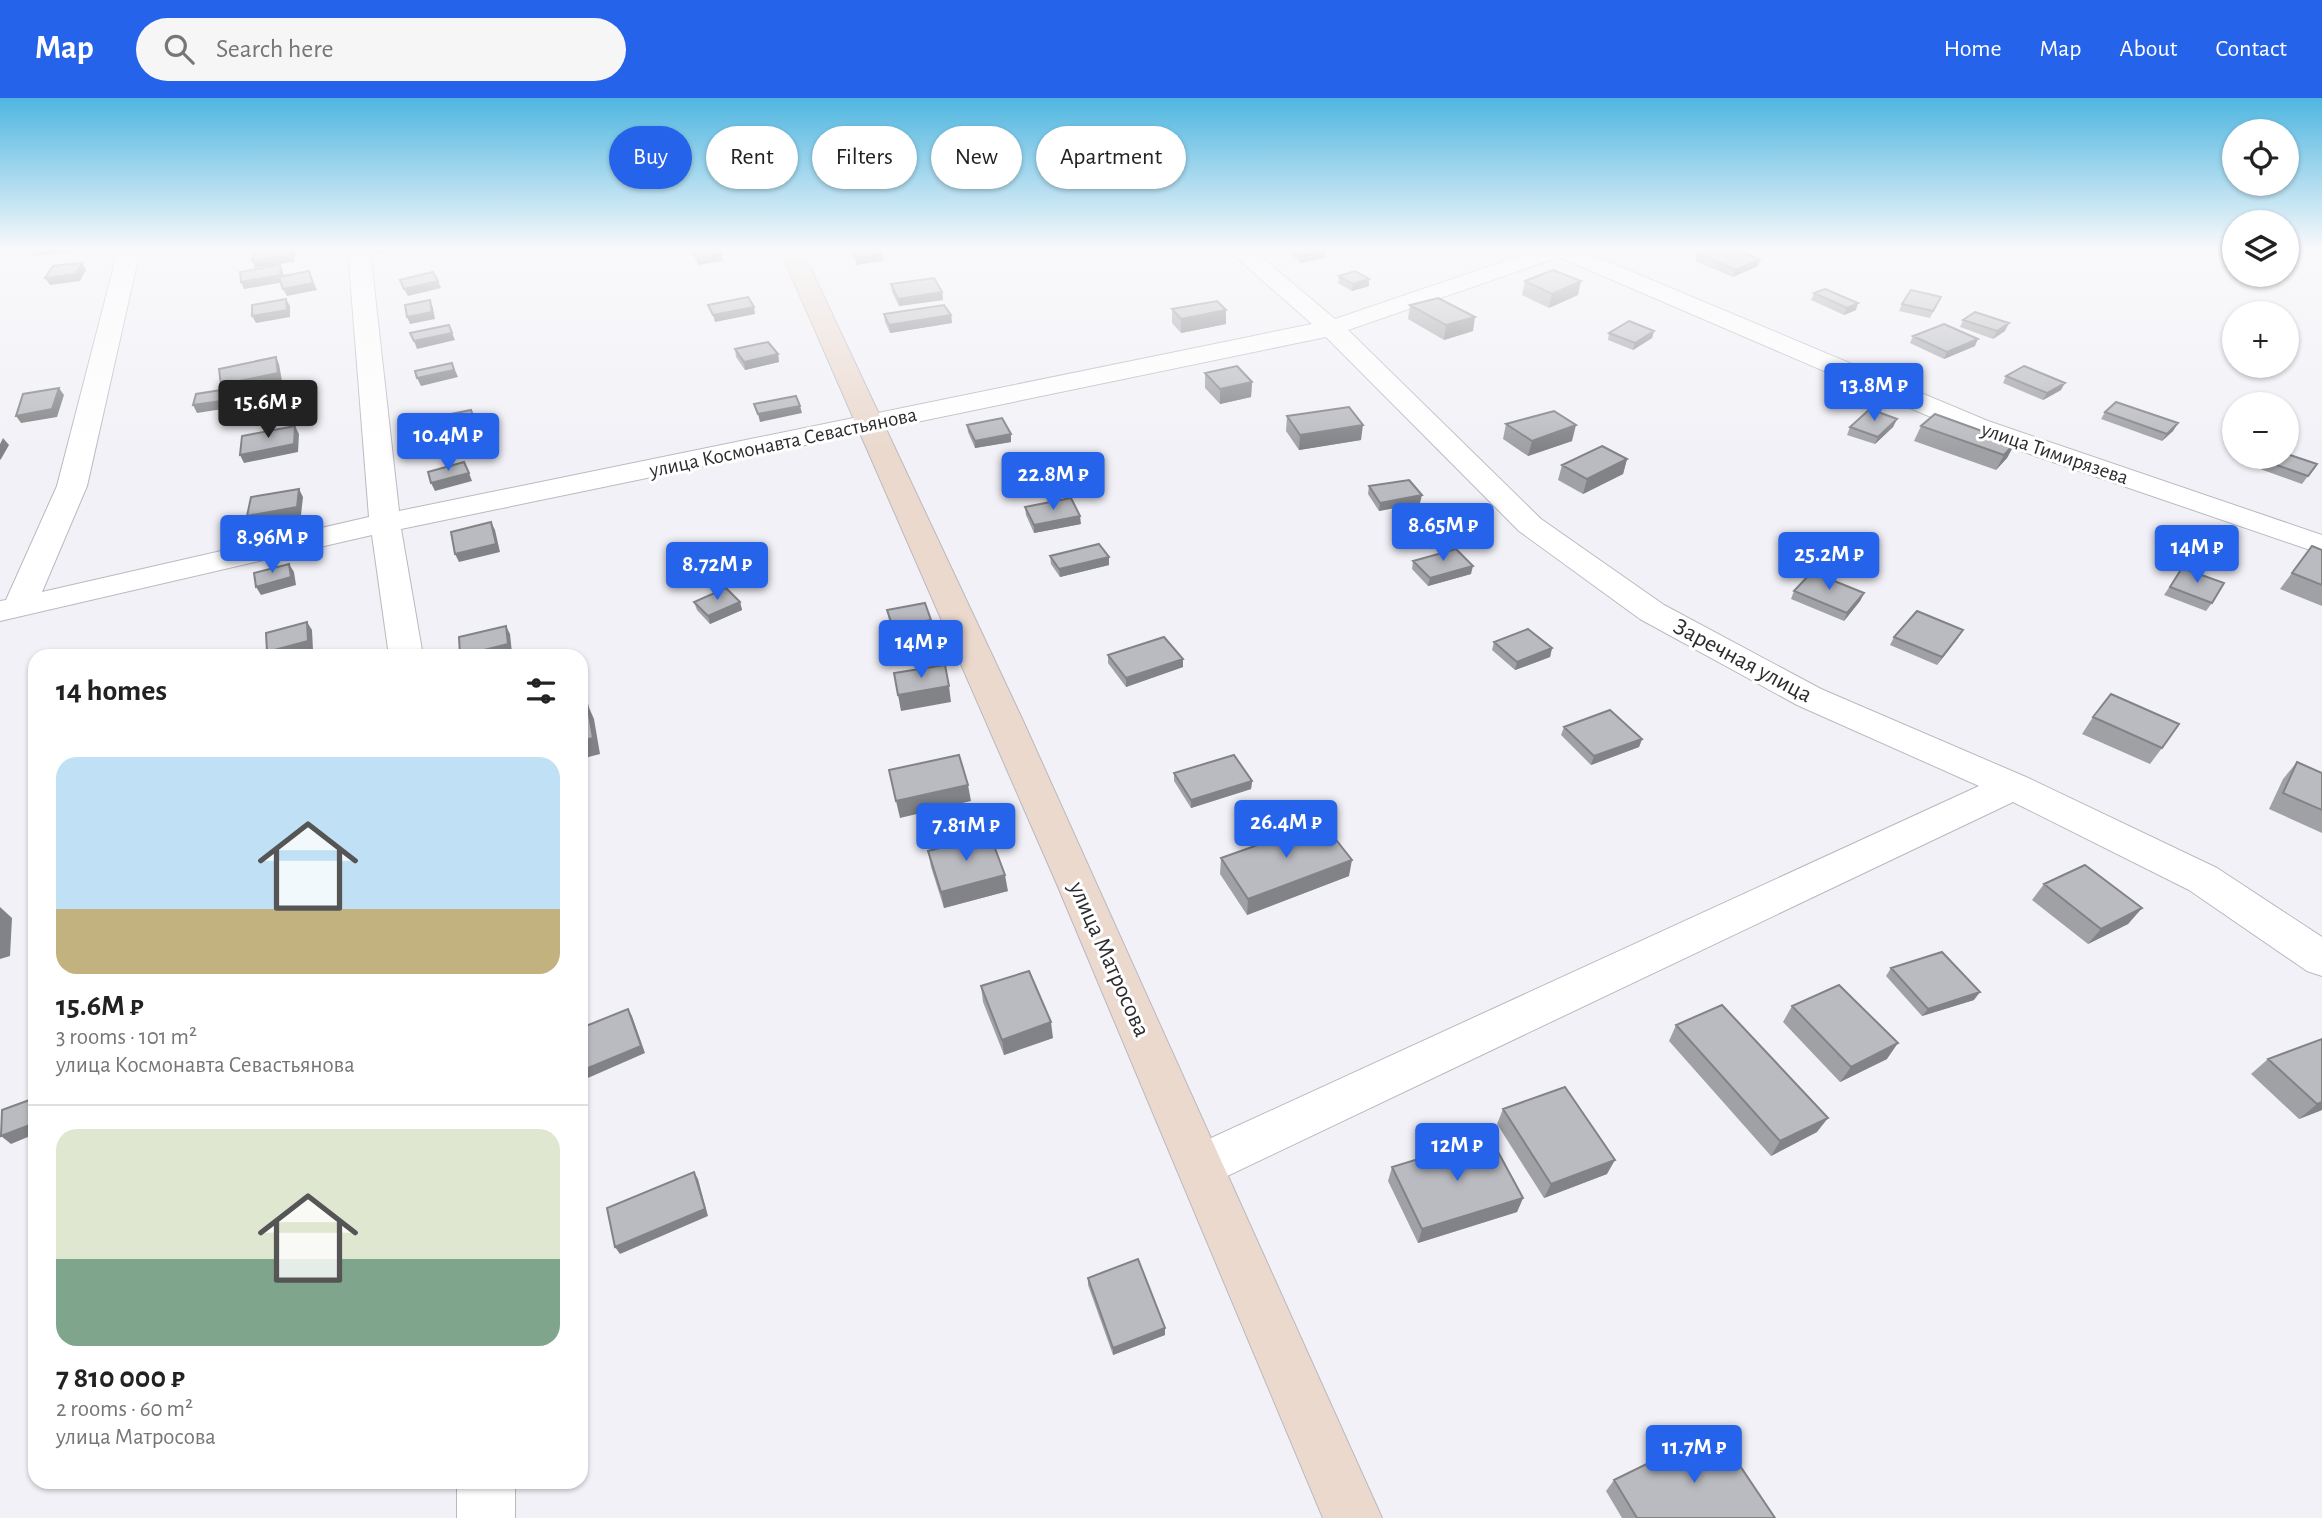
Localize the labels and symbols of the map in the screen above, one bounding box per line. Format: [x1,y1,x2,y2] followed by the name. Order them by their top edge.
[1809,364,1939,423] pin: 13.8M ₽
[203,380,333,440] pin: 15.6M ₽
[647,404,919,481] street label: улица Космонавта Севастьянова
[383,414,513,473] pin: 10.4M ₽
[1978,418,2131,489] street label: улица Тимирязева
[988,452,1118,512] pin: 22.8M ₽
[1378,504,1508,563] pin: 8.65M ₽
[207,516,337,575] pin: 8.96M ₽
[2148,526,2246,585] pin: 14M ₽
[1764,532,1894,592] pin: 25.2M ₽
[652,542,782,602] pin: 8.72M ₽
[1669,614,1816,707] street label: Заречная улица
[872,620,970,680] pin: 14M ₽
[1221,800,1351,860] pin: 26.4M ₽
[901,804,1031,863] pin: 7.81M ₽
[1064,877,1154,1041] street label: улица Матросова
[1408,1124,1506,1183] pin: 12M ₽
[1629,1426,1759,1485] pin: 11.7M ₽

